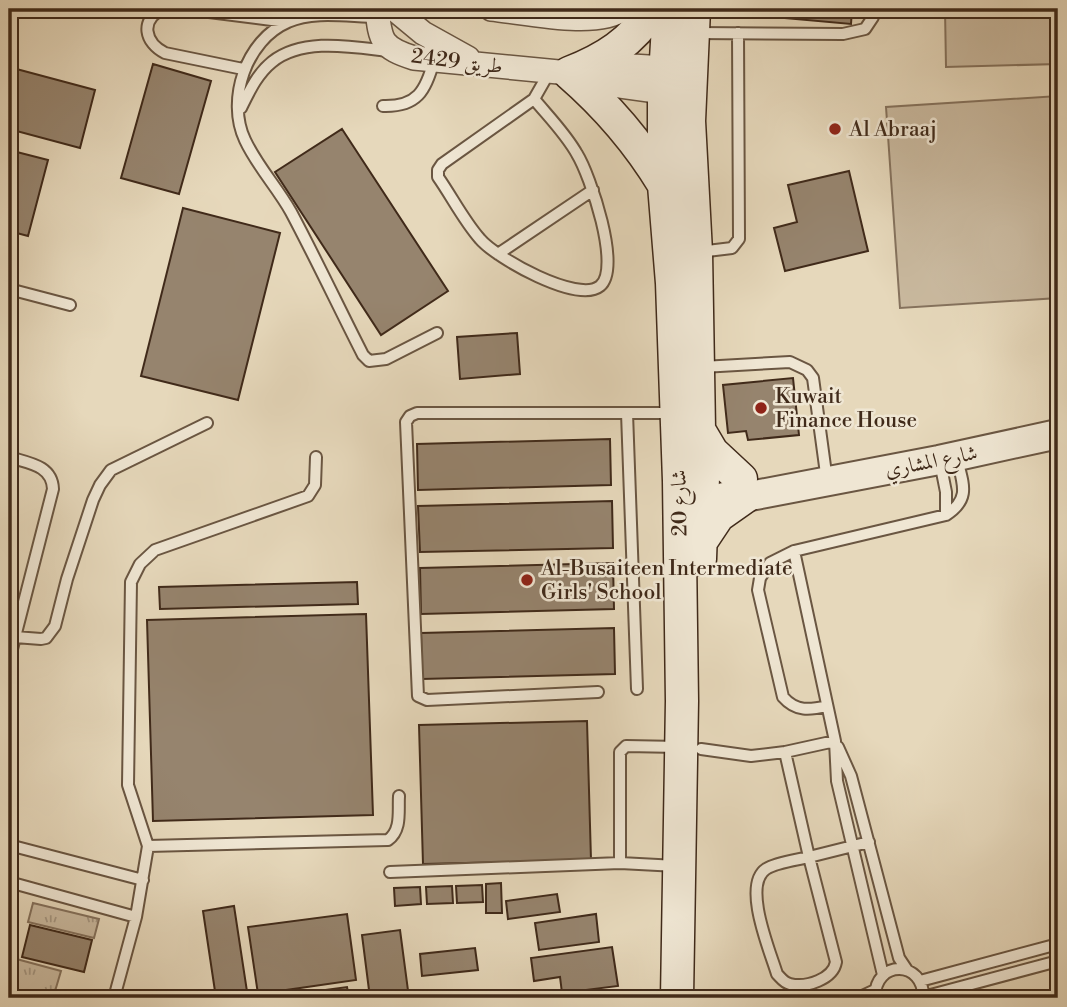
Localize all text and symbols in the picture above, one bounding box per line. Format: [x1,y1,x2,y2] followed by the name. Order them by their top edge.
[410,43,504,81] street label: طريق 2429
[848,117,937,143] place label: Al Abraaj
[827,121,843,137] marker: Al Abraaj
[775,384,917,434] place label: Kuwait Finance House
[753,400,769,416] marker: Kuwait Finance House
[883,440,981,488] street label: شارع المشاري
[666,469,698,537] street label: شارع 20
[540,556,793,606] place label: Al-Busaiteen Intermediate Girls' School
[519,572,535,588] marker: Al-Busaiteen Intermediate Girls' School

